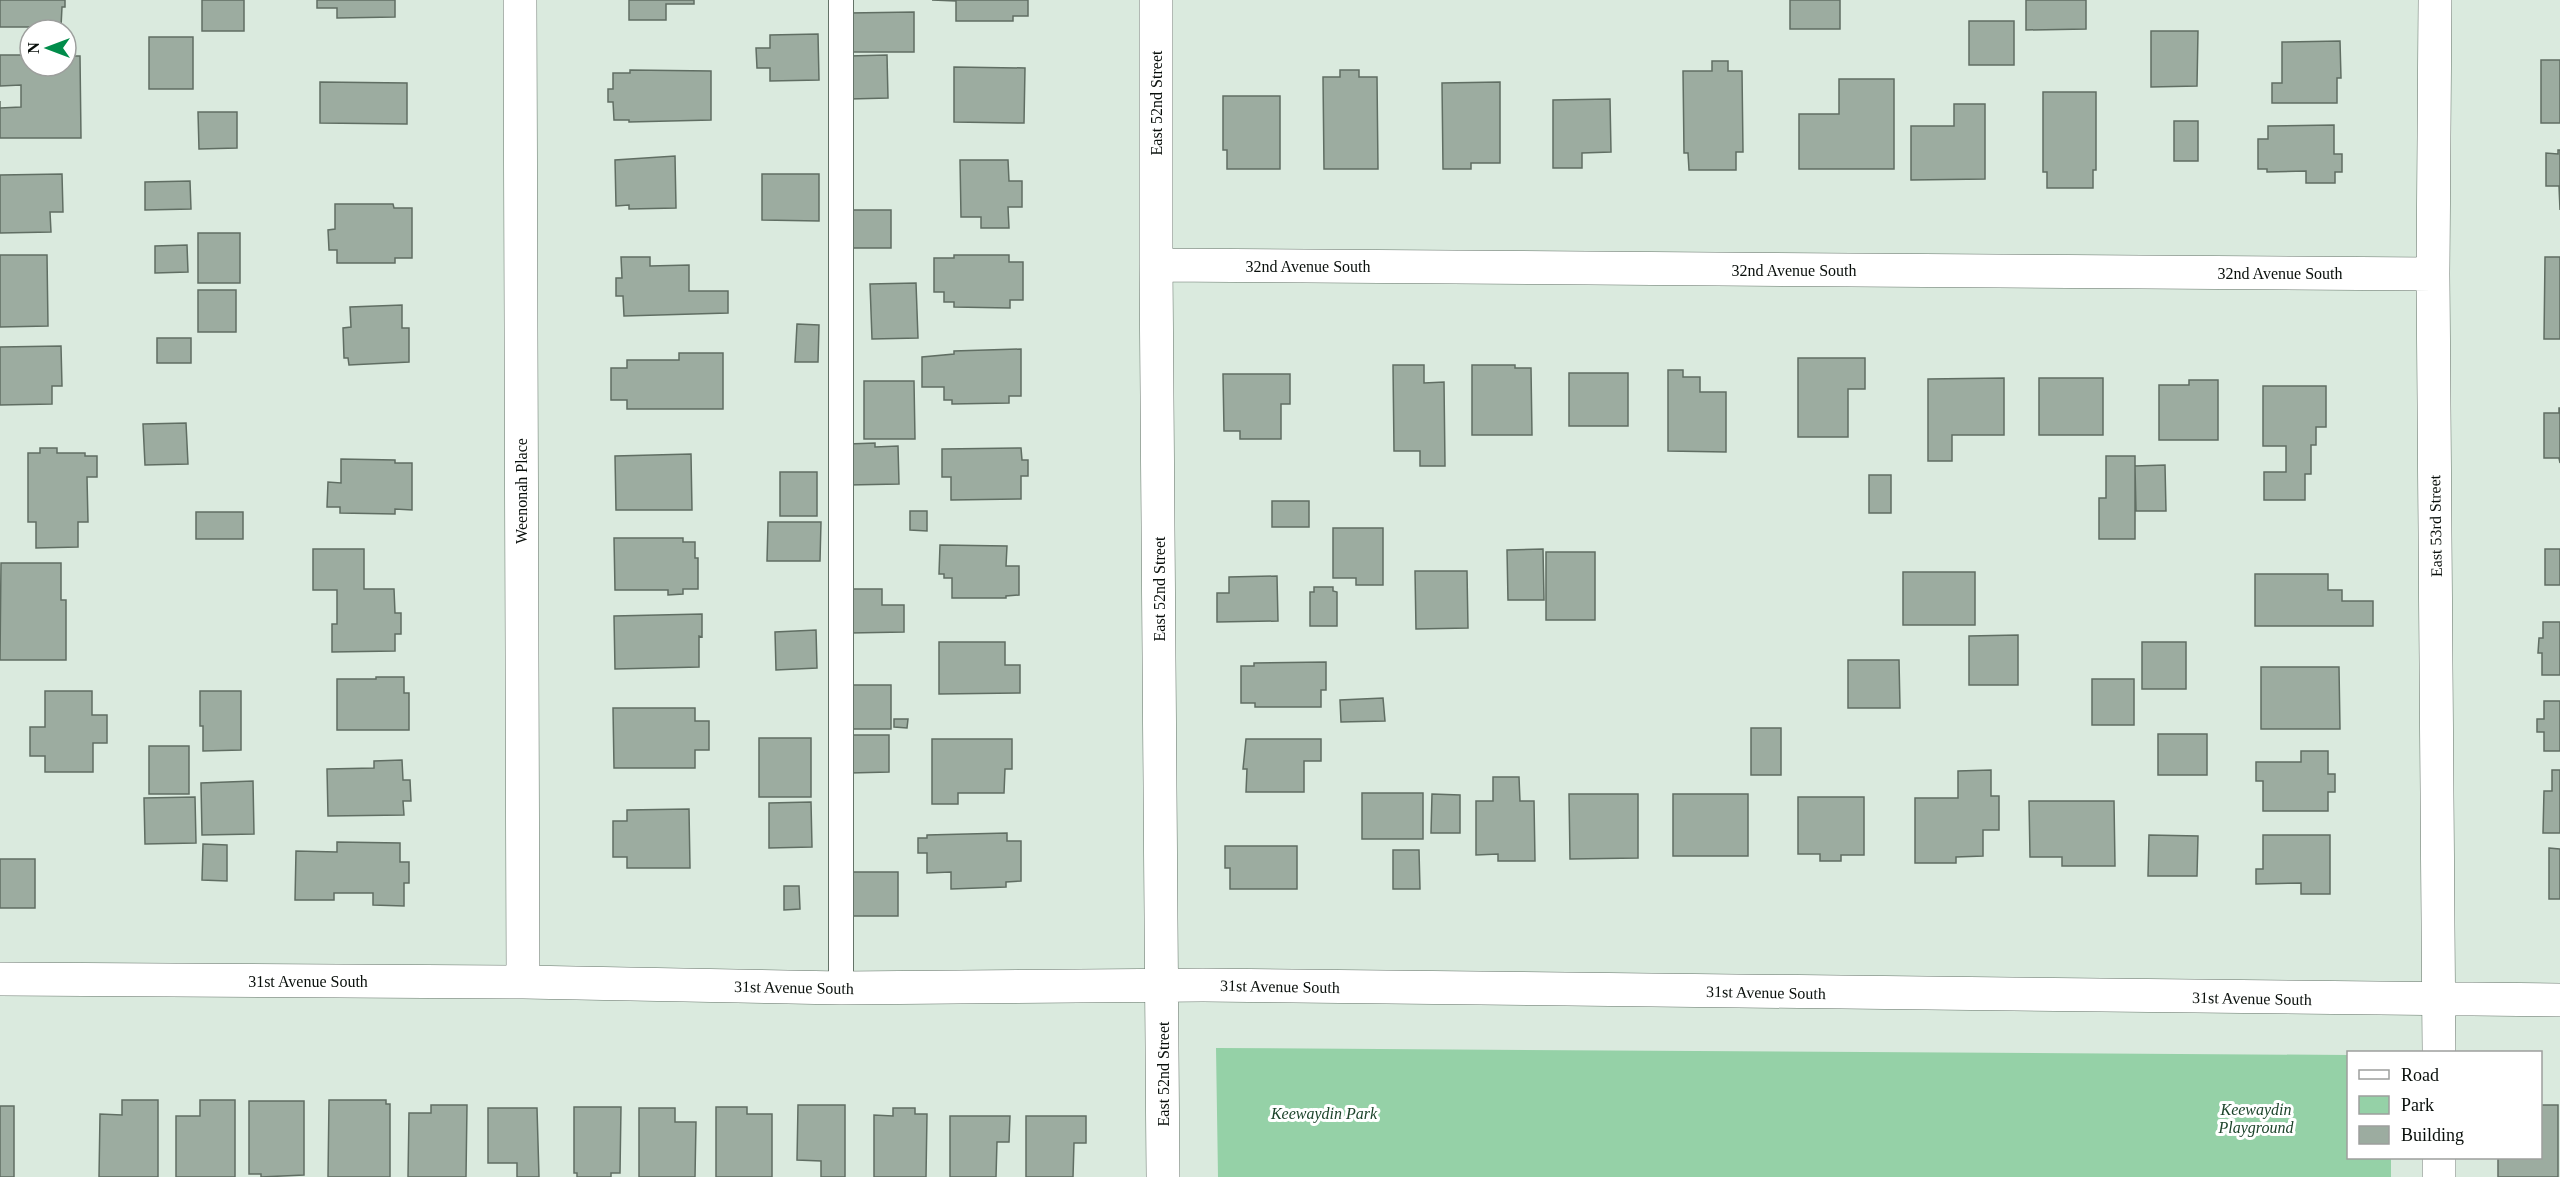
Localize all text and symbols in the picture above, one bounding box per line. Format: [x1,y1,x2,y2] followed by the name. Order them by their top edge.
[18,18,78,78] north arrow
[25,42,42,54] text: N
[1148,50,1165,155] street label: East 52nd Street
[1245,258,1371,275] street label: 32nd Avenue South
[1731,262,1857,279] street label: 32nd Avenue South
[2217,265,2343,282] street label: 32nd Avenue South
[513,438,530,544] street label: Weenonah Place
[2426,474,2445,577] street label: East 53rd Street
[1151,536,1168,641] street label: East 52nd Street
[248,973,368,990] street label: 31st Avenue South
[1220,977,1340,996] street label: 31st Avenue South
[734,978,854,997] street label: 31st Avenue South
[1706,983,1826,1002] street label: 31st Avenue South
[2192,989,2312,1008] street label: 31st Avenue South
[1155,1021,1172,1126] street label: East 52nd Street
[2347,1051,2542,1159] legend
[2401,1065,2439,1085] text: Road
[2401,1095,2434,1115] text: Park
[2218,1101,2294,1137] park label: Keewaydin Playground
[1270,1105,1378,1123] park label: Keewaydin Park
[2401,1125,2464,1145] text: Building

